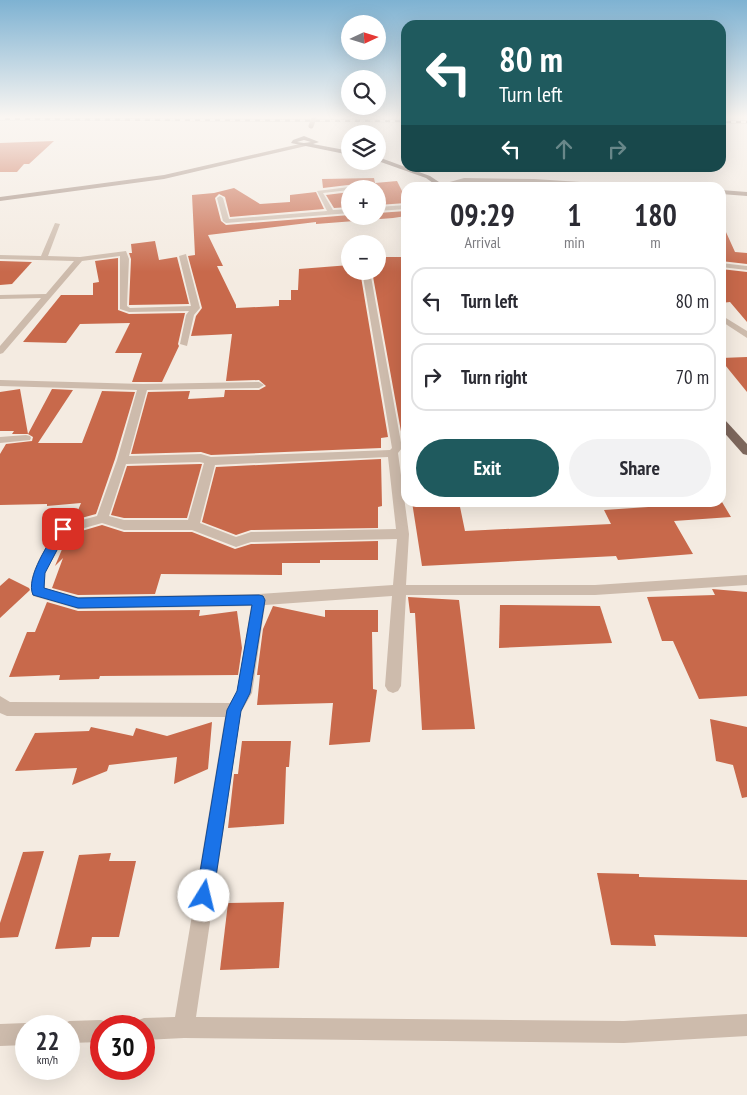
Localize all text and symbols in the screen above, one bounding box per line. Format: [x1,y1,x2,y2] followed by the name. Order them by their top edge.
[341,15,386,60] north arrow
[341,15,386,280] map controls
[499,36,563,82] text: 80 m
[416,40,481,105] icon: left
[341,70,386,115] button: search
[499,80,563,108] text: Turn left
[341,125,386,170] button: layers
[497,135,525,163] icon: left
[550,135,578,163] icon: ahead
[603,135,631,163] icon: right
[341,180,386,225] button: +
[450,195,515,234] text: 09:29
[567,195,582,234] text: 1
[634,195,677,234] text: 180
[464,232,501,252] text: Arrival
[564,232,585,252] text: min
[650,232,661,252] text: m
[341,235,386,280] button: −
[418,287,446,315] icon: left
[461,289,518,313] text: Turn left
[676,289,709,313] text: 80 m
[418,363,446,391] icon: right
[461,365,527,389] text: Turn right
[676,365,709,389] text: 70 m
[416,439,559,497] button: Exit
[569,439,711,497] button: Share
[42,508,84,550] pin
[49,515,77,543] icon: arrive
[177,869,229,921] position arrow
[90,1015,155,1080] speed limit sign: 30
[36,1025,59,1057] text: 22
[37,1052,58,1067] text: km/h

